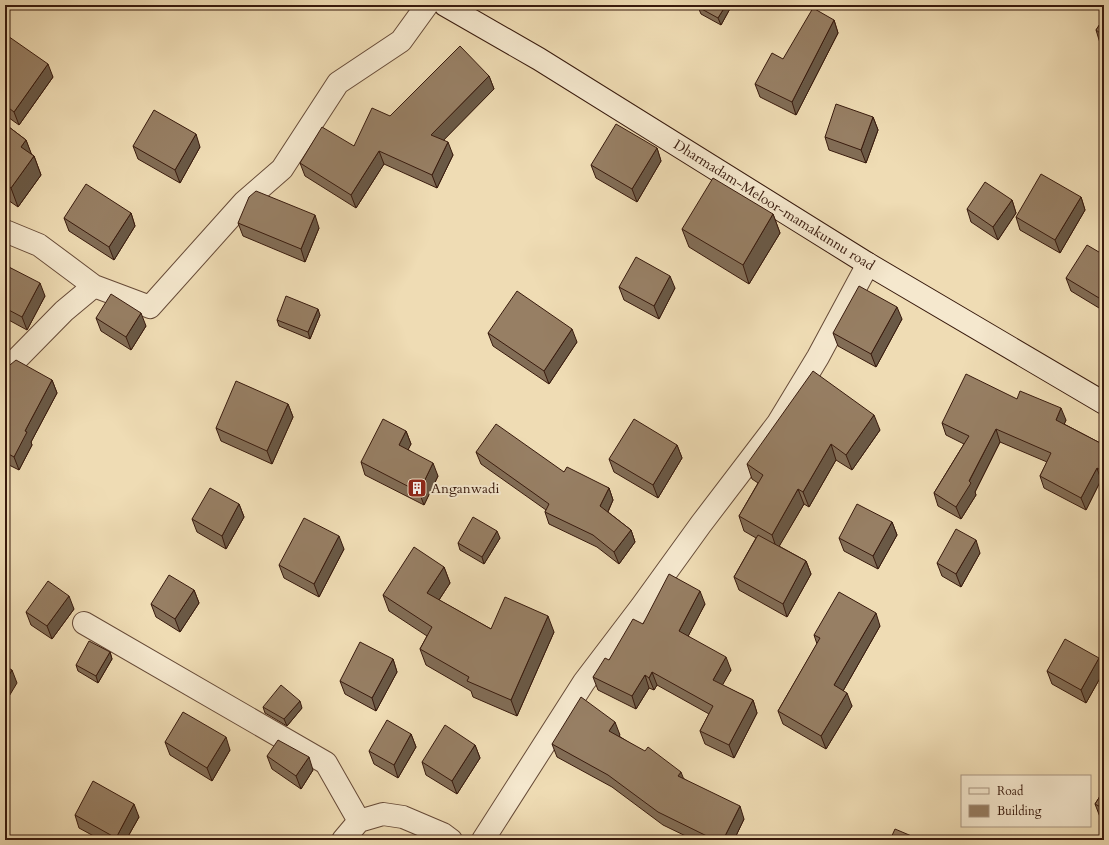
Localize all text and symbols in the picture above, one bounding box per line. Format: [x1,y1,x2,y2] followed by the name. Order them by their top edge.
[670,135,879,275] street label: Dharmadam-Meloor-mamakunnu road
[406,477,428,499] building icon: Anganwadi
[431,479,499,498] place label: Anganwadi
[961,775,1091,827] legend
[997,783,1024,799] text: Road
[997,803,1042,819] text: Building

